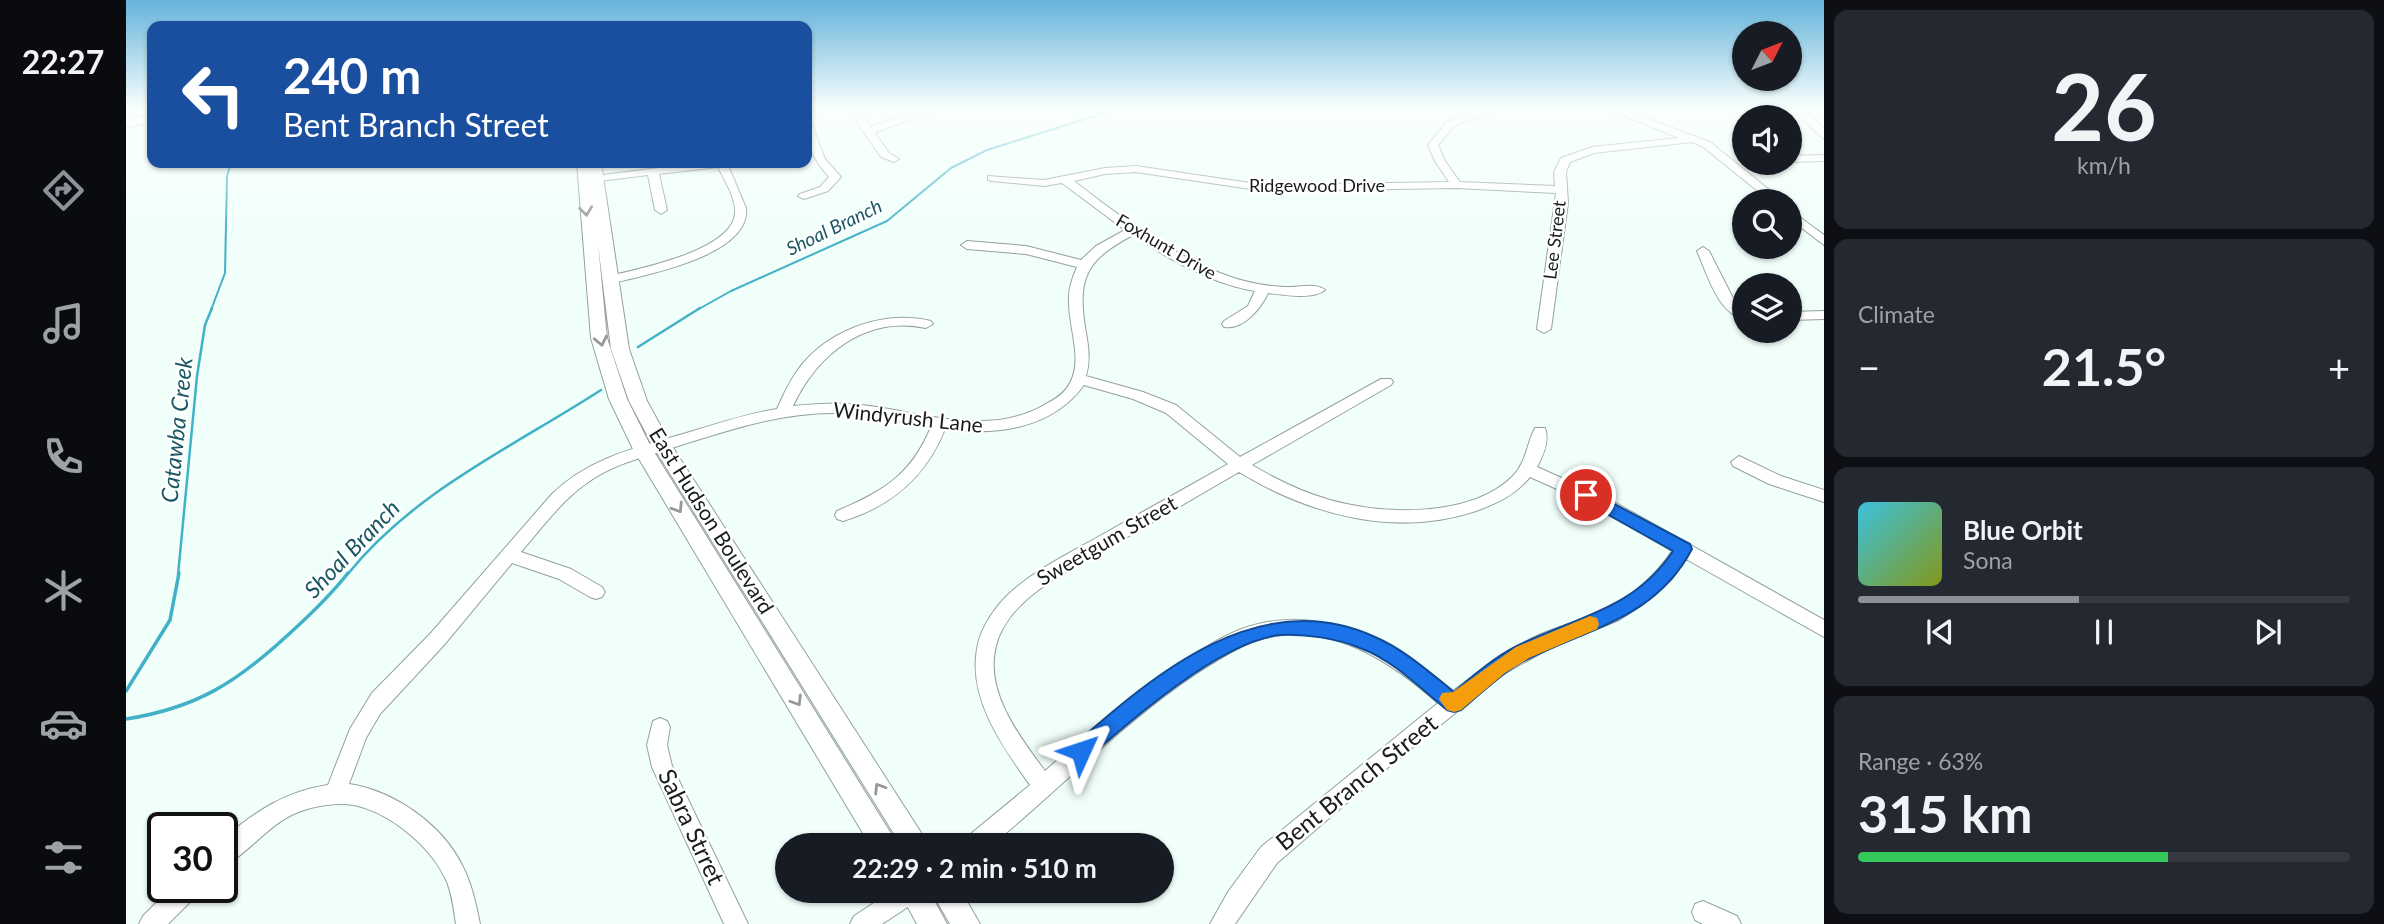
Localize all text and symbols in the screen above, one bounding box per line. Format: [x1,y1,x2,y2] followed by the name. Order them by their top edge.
[1732,21,1802,91] north arrow
[1732,21,1802,343] map controls
[22,42,104,81] text: 22:27
[283,46,421,104] text: 240 m
[168,49,259,140] icon: left
[2051,51,2157,160] text: 26
[283,105,549,144] text: Bent Branch Street
[1732,105,1802,175] button: sound
[2077,151,2131,179] text: km/h
[39,166,88,215] icon: directions
[1249,174,1385,196] street label: Ridgewood Drive
[1732,189,1802,259] button: search
[782,194,885,260] water label: Shoal Branch
[1538,198,1570,281] street label: Lee Street
[578,205,593,217] one-way arrow
[1112,209,1221,284] street label: Foxhunt Drive
[1732,273,1802,343] button: layers
[39,299,88,348] icon: music
[1858,300,1935,328] text: Climate
[592,335,607,347] one-way arrow
[2042,335,2166,397] text: 21.5°
[1858,344,1880,390] text: −
[2328,344,2350,390] text: +
[154,355,198,504] water label: Catawba Creek
[832,396,984,437] street label: Windyrush Lane
[645,423,780,618] street label: East Hudson Boulevard
[39,432,88,481] icon: phone
[1556,465,1616,525] pin
[1567,476,1605,514] icon: arrive
[1032,489,1181,590] street label: Sweetgum Street
[298,493,405,603] water label: Shoal Branch
[670,500,683,513] one-way arrow
[1963,514,2083,546] text: Blue Orbit
[1963,546,2013,574] text: Sona
[39,566,88,615] icon: climate
[1921,613,1959,651] icon: previous
[2085,613,2123,651] icon: pause
[2249,613,2287,651] icon: next
[789,694,802,707] one-way arrow
[39,699,88,748] icon: car
[1269,708,1443,856] street label: Bent Branch Street
[1044,714,1118,788] position arrow
[1858,747,1983,775] text: Range · 63%
[653,764,732,889] street label: Sabra Strret
[875,782,888,795] one-way arrow
[1858,782,2032,844] text: 315 km
[147,812,238,903] speed limit sign: 30
[39,833,88,882] icon: filters
[852,852,1097,884] text: 22:29 · 2 min · 510 m

